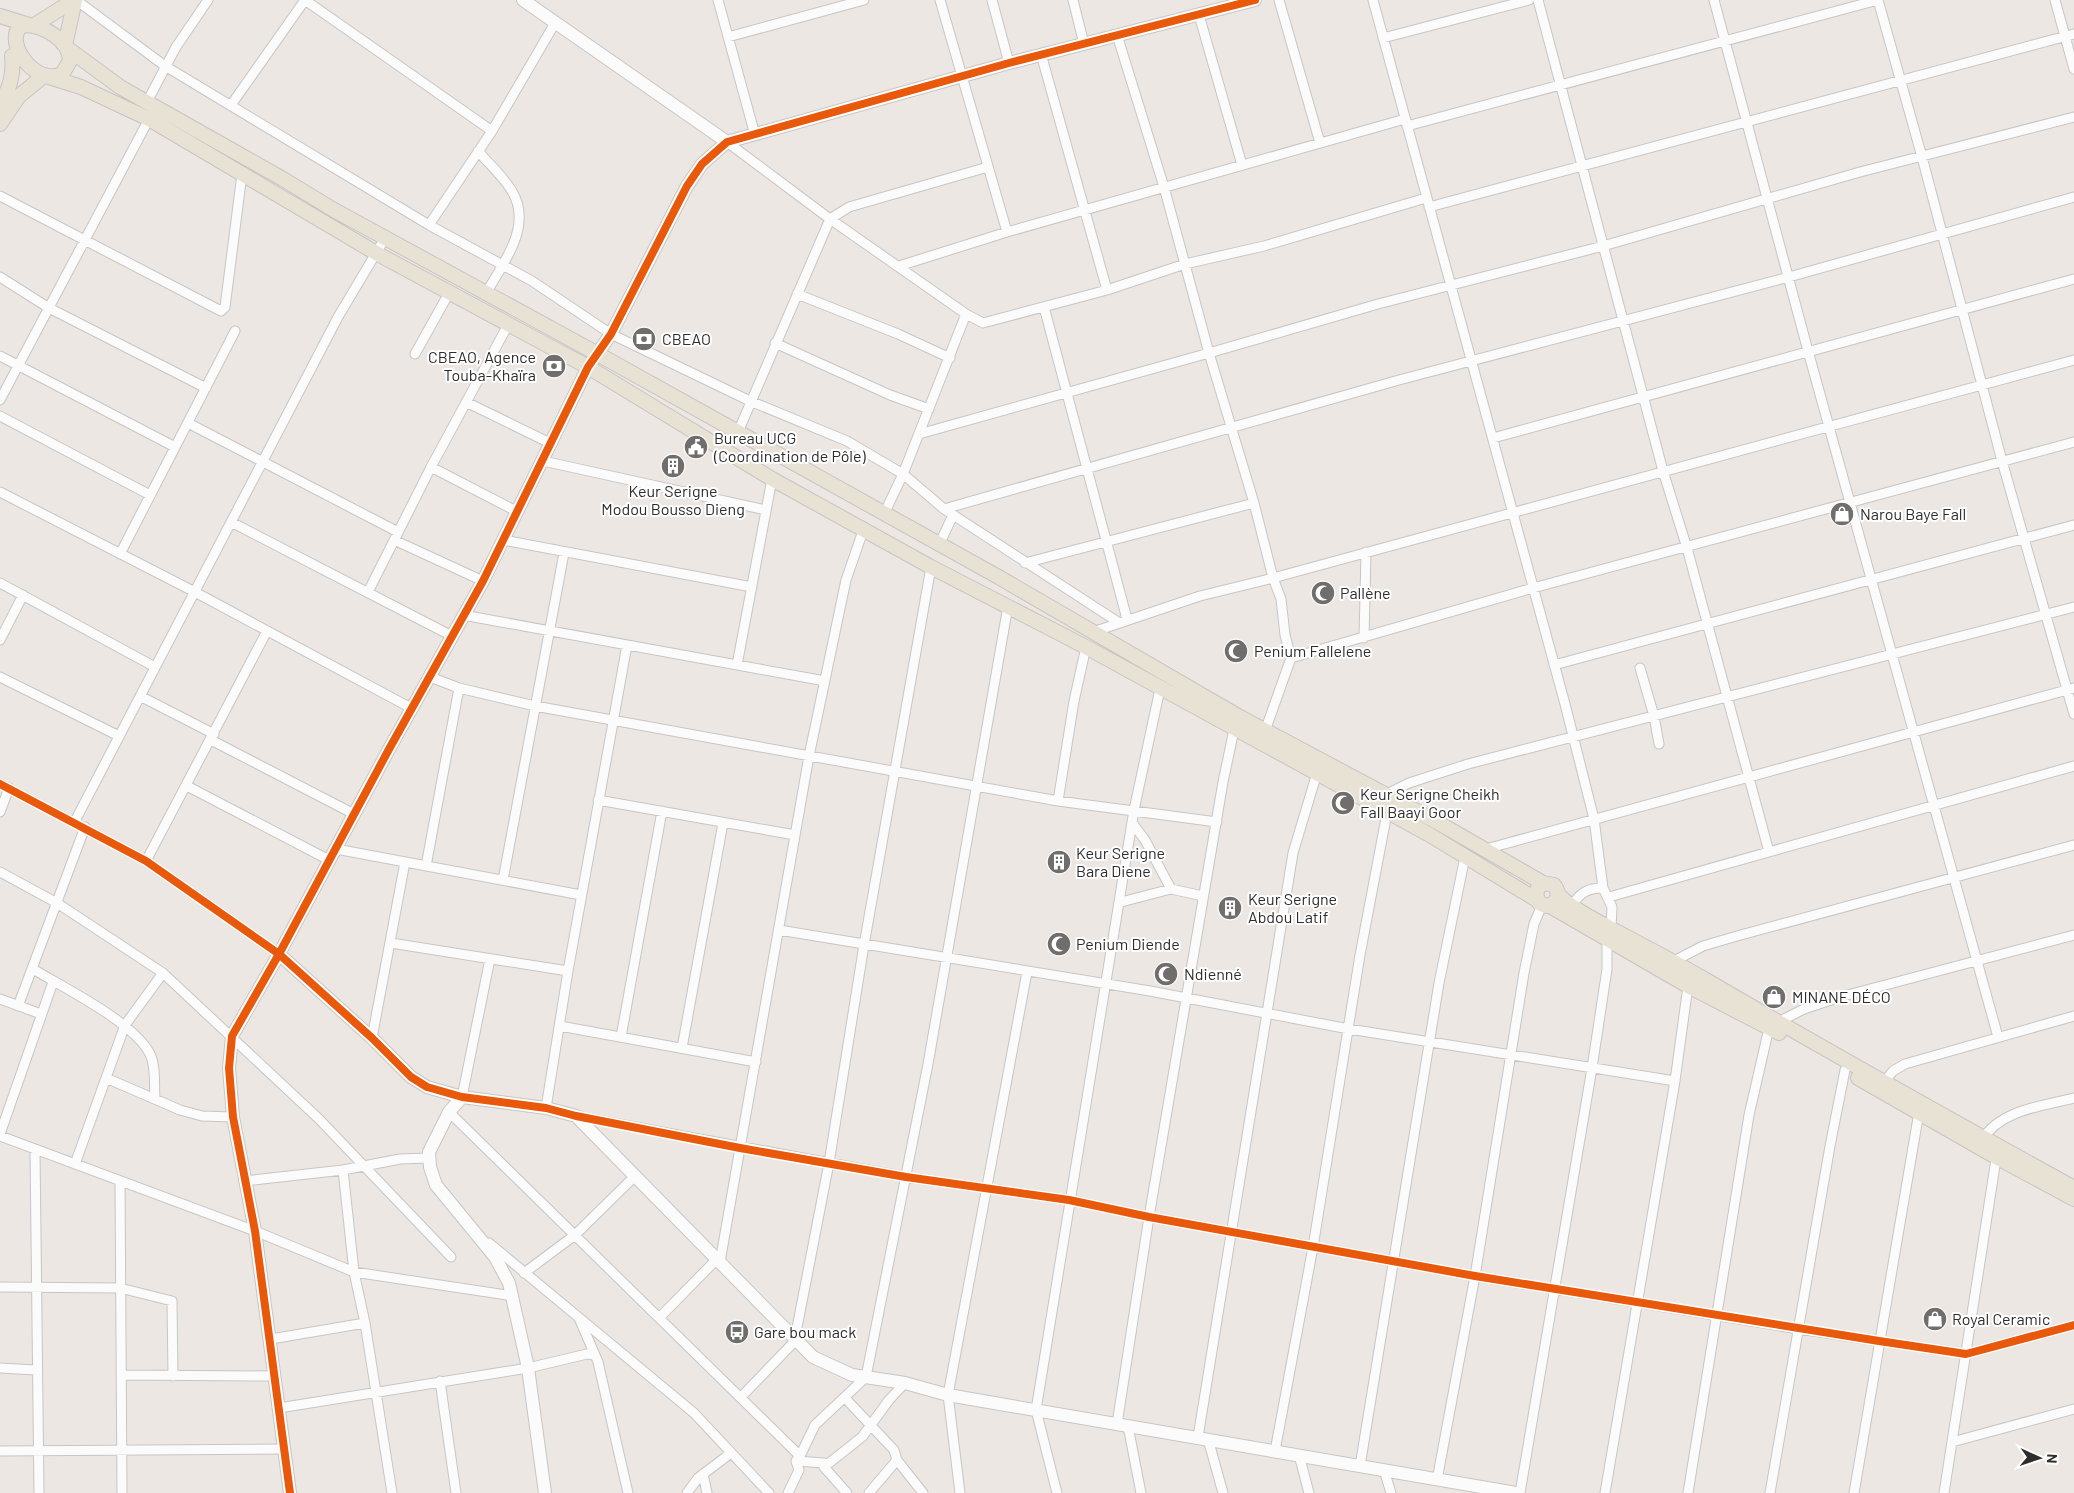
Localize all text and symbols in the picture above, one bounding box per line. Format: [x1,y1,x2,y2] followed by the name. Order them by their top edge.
[631,326,657,352] bank icon: CBEAO
[662,329,711,348] place label: CBEAO
[428,347,536,384] place label: CBEAO, Agence Touba-Khaïra
[541,353,567,379] bank icon: CBEAO, Agence Touba-Khaïra
[713,428,866,465] place label: Bureau UCG (Coordination de Pôle)
[683,434,709,460] public building icon: Bureau UCG (Coordination de Pôle)
[660,453,686,479] building icon: Keur Serigne Modou Bousso Dieng
[601,481,745,518] place label: Keur Serigne Modou Bousso Dieng
[1829,501,1855,527] shop icon: Narou Baye Fall
[1860,504,1966,523] place label: Narou Baye Fall
[1310,580,1336,606] mosque icon: Pallène
[1340,583,1391,602] place label: Pallène
[1223,638,1249,664] mosque icon: Penium Fallelene
[1254,641,1371,660] place label: Penium Fallelene
[1360,784,1500,821] place label: Keur Serigne Cheikh Fall Baayi Goor
[1330,790,1356,816] mosque icon: Keur Serigne Cheikh Fall Baayi Goor
[1076,843,1165,880] place label: Keur Serigne Bara Diene
[1046,849,1072,875] building icon: Keur Serigne Bara Diene
[1248,889,1337,926] place label: Keur Serigne Abdou Latif
[1217,895,1243,921] building icon: Keur Serigne Abdou Latif
[1046,931,1072,957] mosque icon: Penium Diende
[1076,934,1180,953] place label: Penium Diende
[1153,961,1179,987] mosque icon: Ndienné
[1184,964,1242,983] place label: Ndienné
[1761,984,1787,1010] shop icon: MINANE DÉCO
[1792,987,1891,1006] place label: MINANE DÉCO
[1922,1306,1948,1332] shop icon: Royal Ceramic
[1952,1309,2050,1328] place label: Royal Ceramic
[724,1319,750,1345] bus stop icon: Gare bou mack
[754,1322,856,1341] place label: Gare bou mack
[2014,1433,2064,1483] north arrow
[2044,1454,2061,1464] text: N

